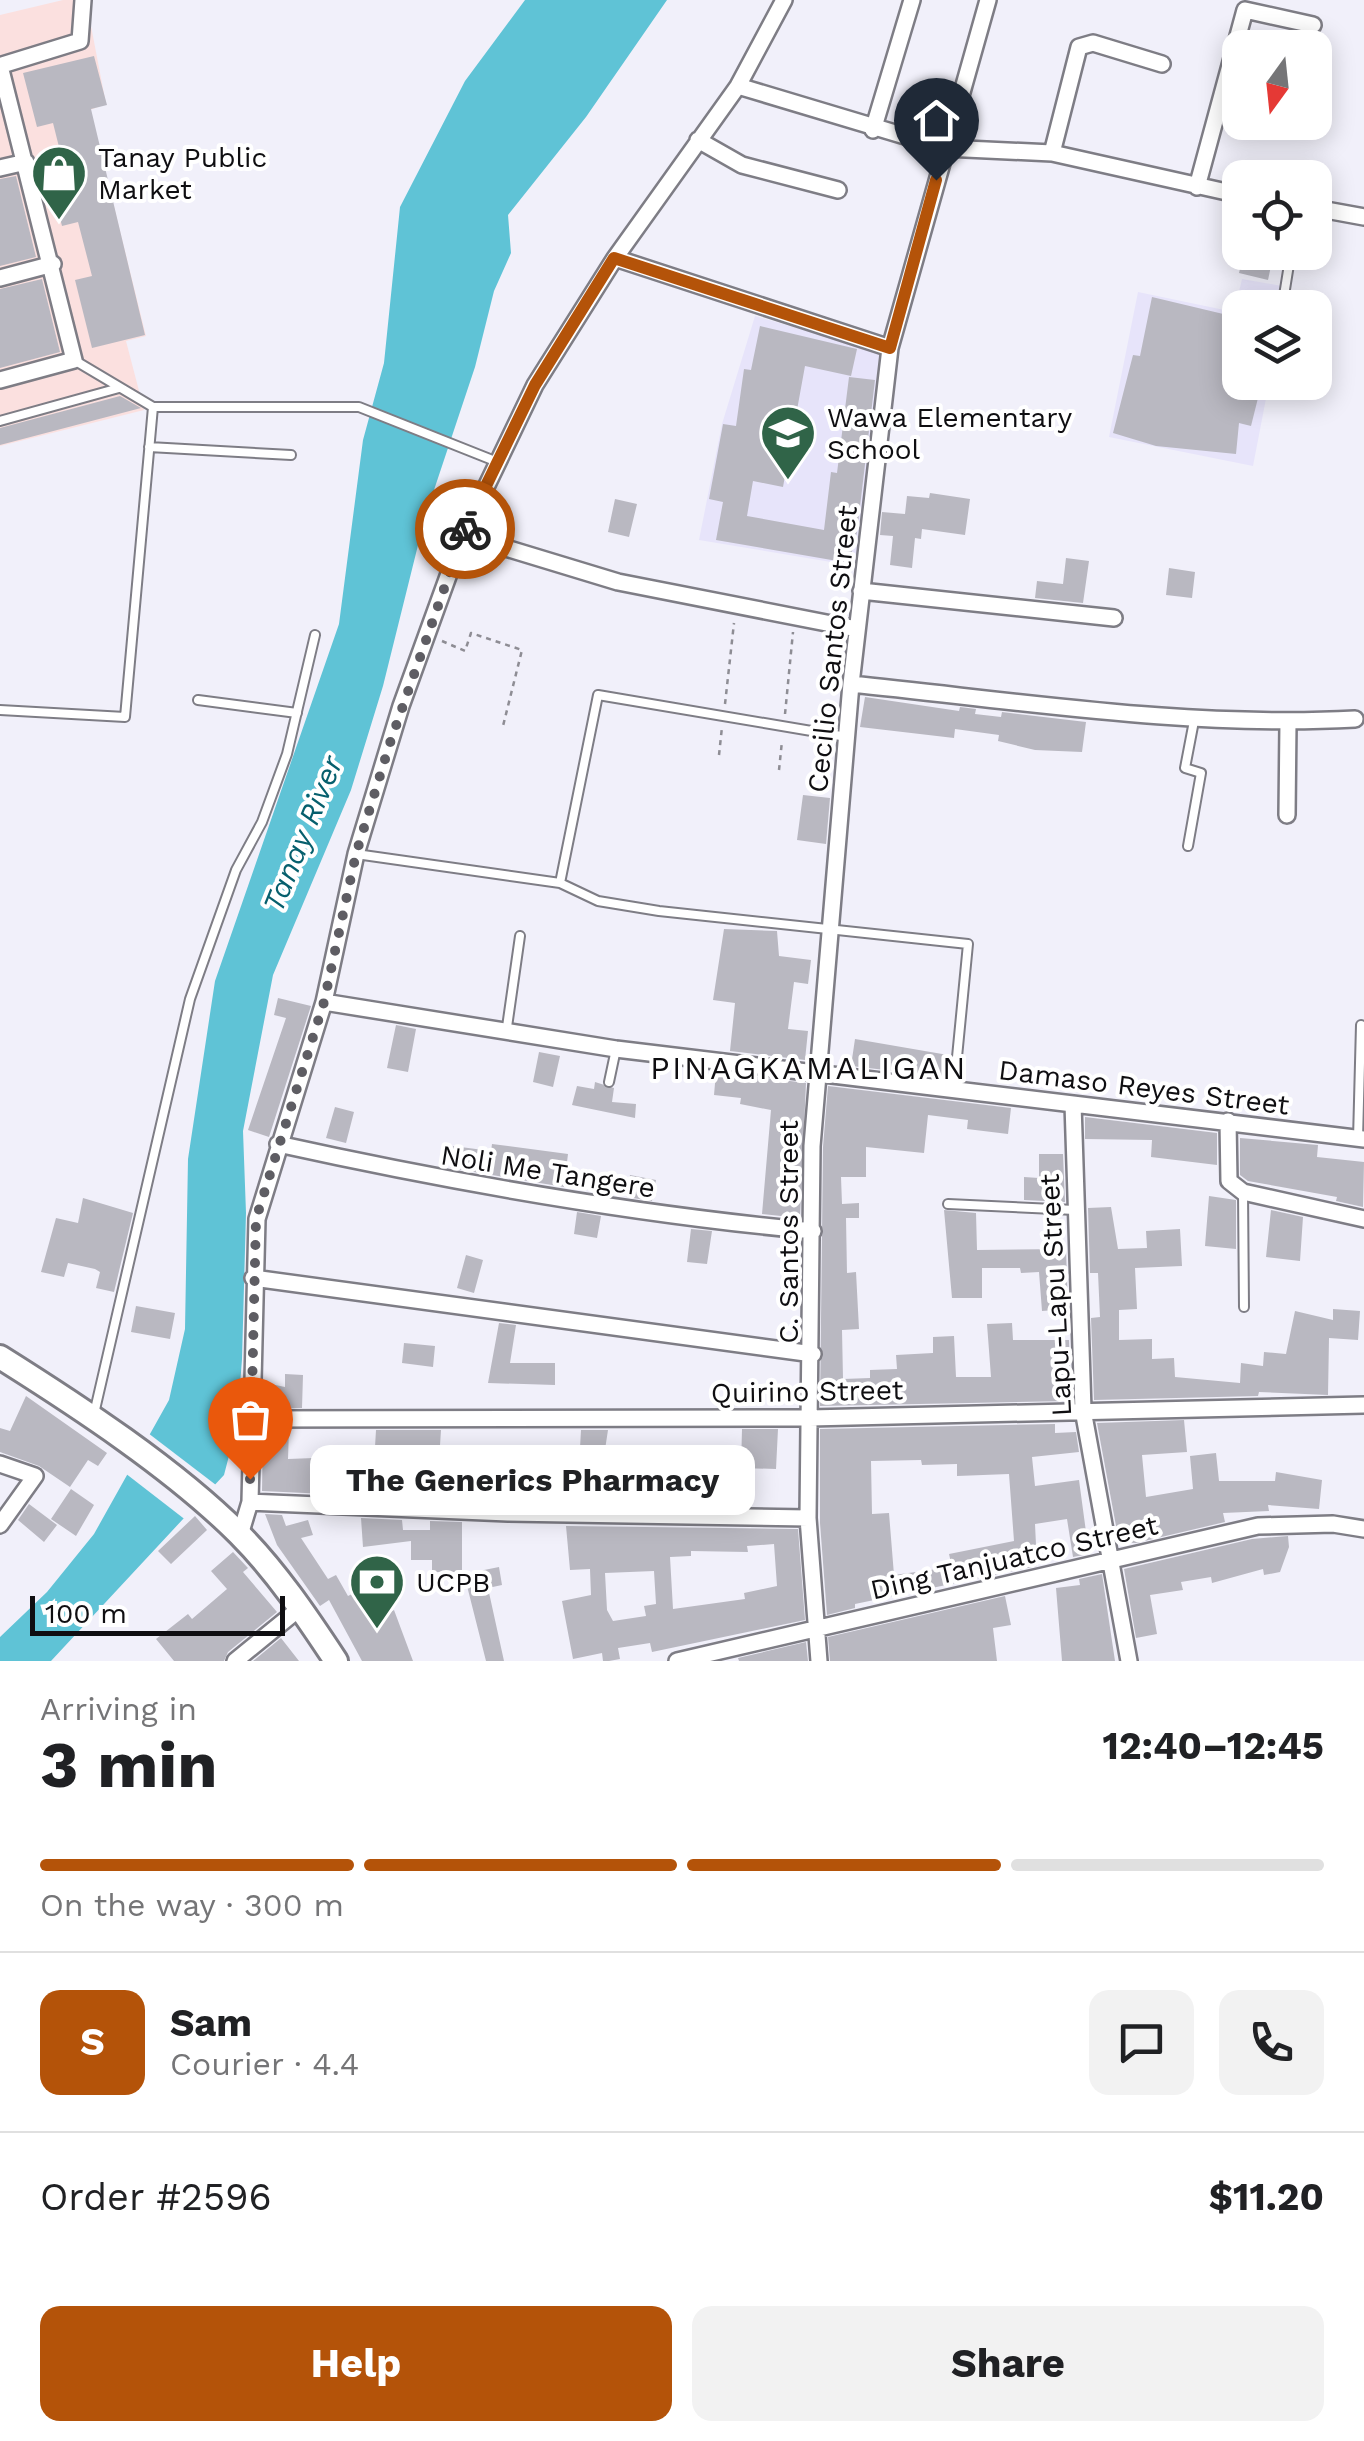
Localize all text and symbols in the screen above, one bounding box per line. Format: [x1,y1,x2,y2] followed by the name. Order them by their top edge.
[1222,30,1332,140] north arrow
[1222,30,1332,400] map controls
[894,78,979,181] pin
[909,93,964,148] icon: home
[98,141,267,206] place label: Tanay Public Market
[29,143,89,222] shop icon: Tanay Public Market
[1222,160,1332,270] button: locate
[1222,290,1332,400] button: layers
[827,401,1073,466] place label: Wawa Elementary School
[758,403,818,482] school or university icon: Wawa Elementary School
[415,479,515,579] courier
[438,502,493,557] icon: bike
[801,504,864,794] street label: Cecilio Santos Street
[255,749,350,917] water label: Tanay River
[650,1049,968,1087] district label: PINAGKAMALIGAN
[997,1053,1291,1122] street label: Damaso Reyes Street
[772,1120,805,1344] street label: C. Santos Street
[438,1138,658,1205] street label: Noli Me Tangere
[1033,1173,1078,1417] street label: Lapu-Lapu Street
[710,1373,904,1410] street label: Quirino Street
[208,1377,293,1480] pin
[223,1392,278,1447] icon: bag
[310,1444,755,1514] callout: The Generics Pharmacy
[346,1461,719,1499] text: The Generics Pharmacy
[867,1508,1161,1607] street label: Ding Tanjuatco Street
[347,1552,407,1631] bank icon: UCPB
[416,1566,490,1599] place label: UCPB
[30,1591,285,1636] scale bar
[45,1597,127,1630] text: 100 m
[40,1690,197,1728] text: Arriving in
[1103,1724,1324,1768] text: 12:40–12:45
[40,1727,218,1803] text: 3 min
[40,1886,344,1924] text: On the way · 300 m
[1089,1990,1194,2095] button: chat
[1219,1990,1324,2095] button: phone
[170,2001,252,2045] text: Sam
[80,2020,105,2064] text: S
[170,2045,359,2083] text: Courier · 4.4
[40,2175,272,2219] text: Order #2596
[1209,2175,1324,2219] text: $11.20
[40,2306,672,2421] button: Help
[692,2306,1324,2421] button: Share

